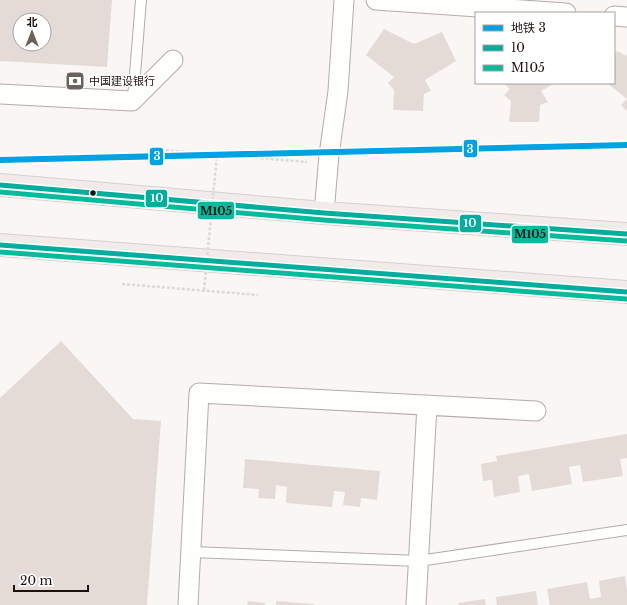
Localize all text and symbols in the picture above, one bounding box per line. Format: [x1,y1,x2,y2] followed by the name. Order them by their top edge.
[12,12,52,52] north arrow
[475,12,615,84] legend
[27,15,38,29] text: 北
[511,20,546,35] text: 地铁 3
[511,40,525,55] text: 10
[511,60,545,75] text: M105
[64,70,86,92] bank icon: 中国建设银行
[89,74,155,88] place label: 中国建设银行
[463,139,478,158] line badge: 3
[466,142,474,156] text: 3
[149,147,164,166] line badge: 3
[153,149,161,163] text: 3
[88,188,98,198] unlabelled marker
[145,189,168,208] line badge: 10
[150,191,164,205] text: 10
[197,201,235,220] line badge: M105
[200,204,233,218] text: M105
[459,214,482,233] line badge: 10
[463,216,477,230] text: 10
[511,225,549,244] line badge: M105
[514,227,547,241] text: M105
[14,567,88,593] scale bar
[20,573,52,588] text: 20 m

